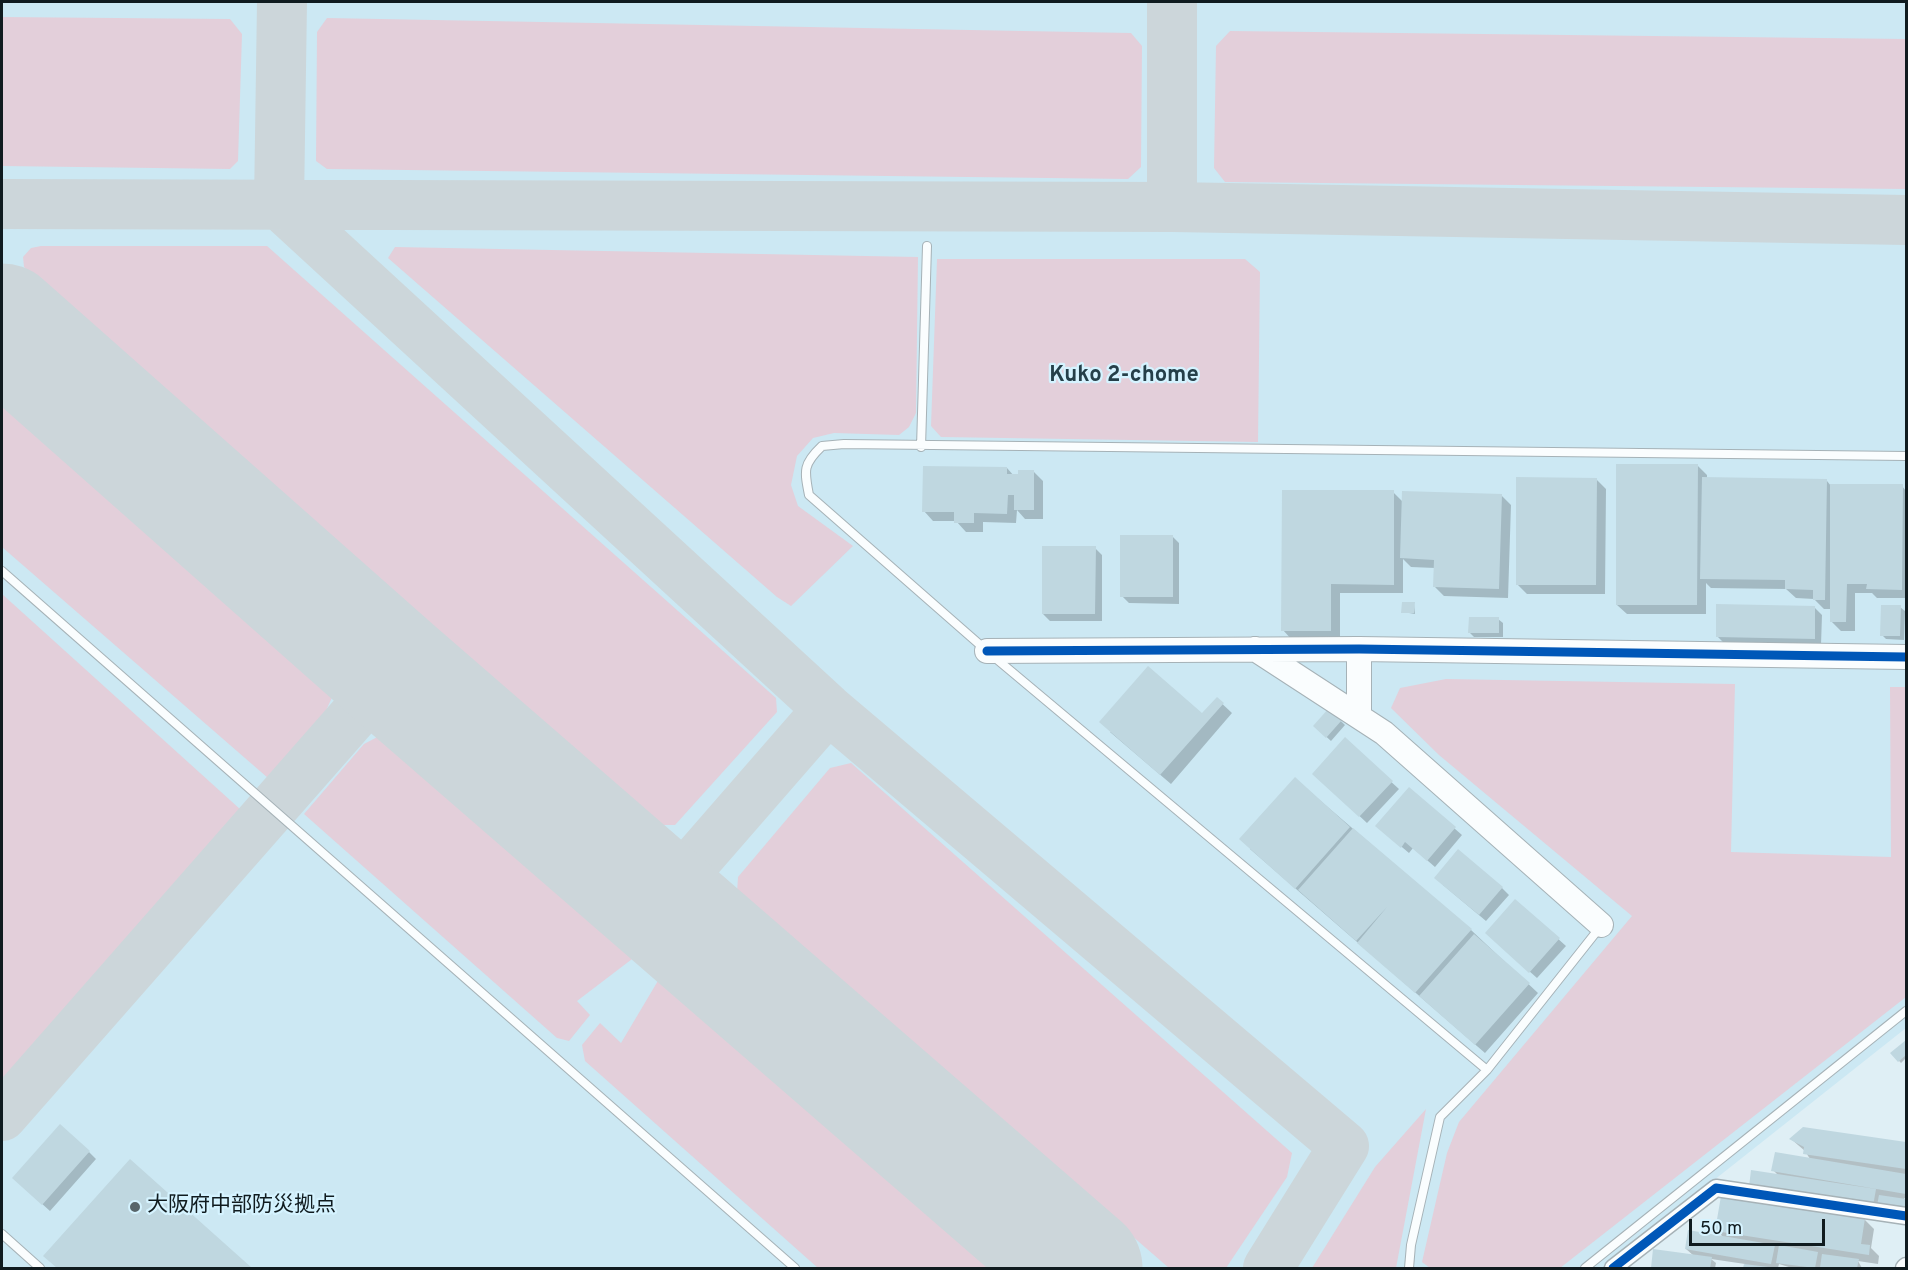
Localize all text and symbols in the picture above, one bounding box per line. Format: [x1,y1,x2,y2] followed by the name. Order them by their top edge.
[1049,364,1199,390] district label: Kuko 2-chome
[147,1194,336,1220] place label: 大阪府中部防災拠点
[128,1200,142,1214] marker: 大阪府中部防災拠点
[1692,1207,1828,1245] scale bar
[1700,1218,1742,1241] text: 50 m

